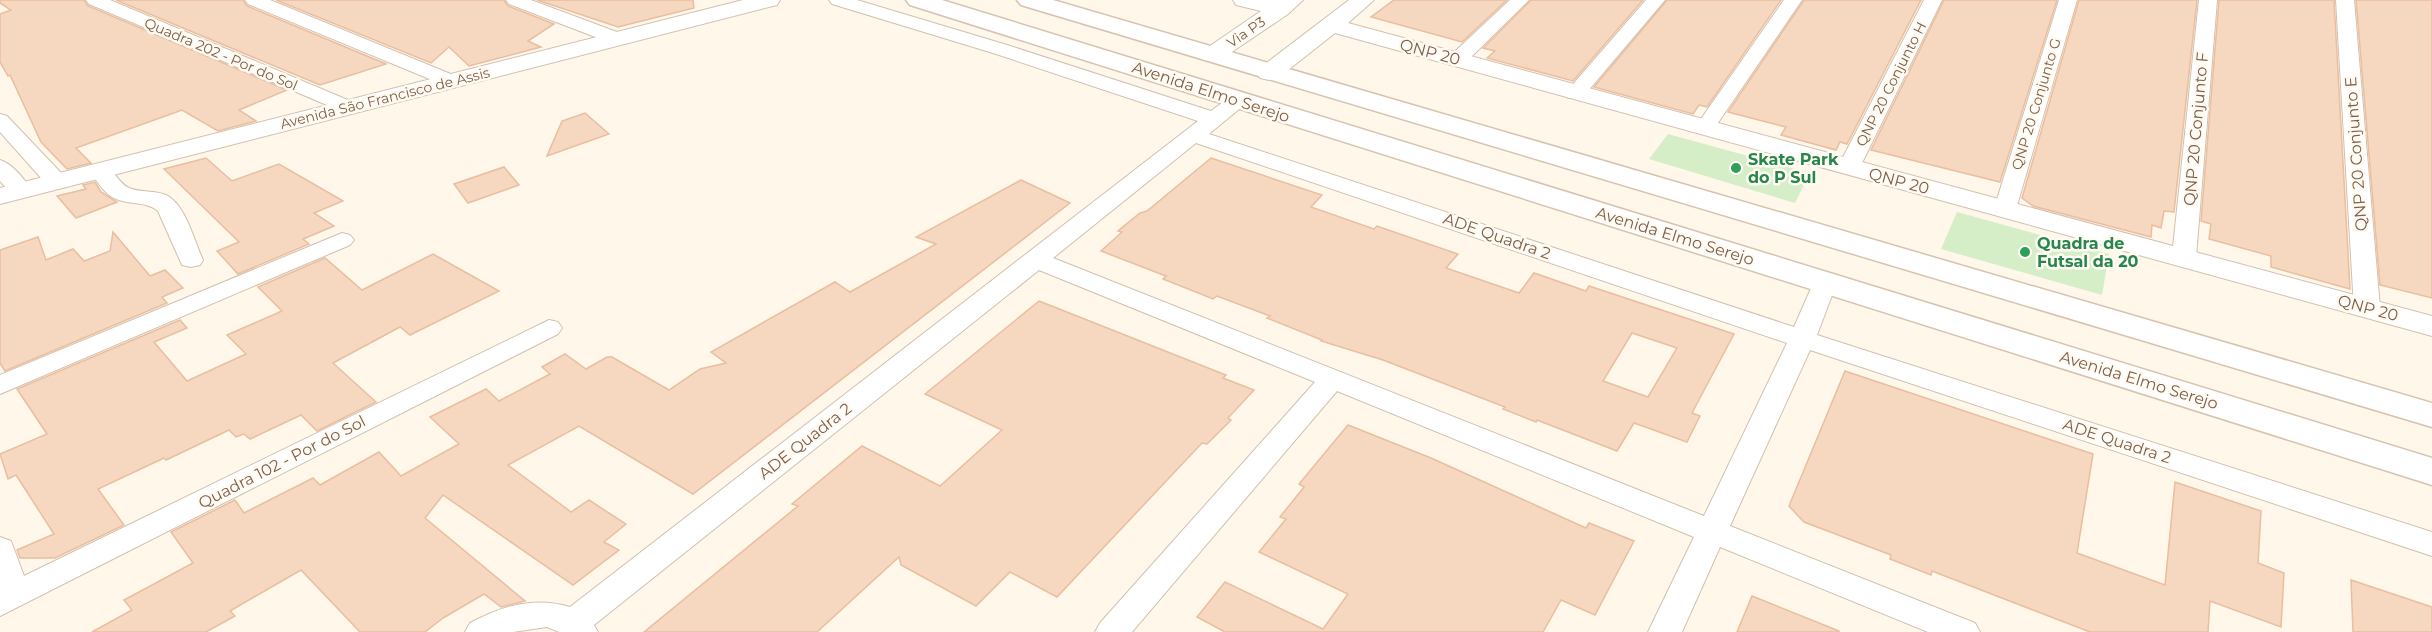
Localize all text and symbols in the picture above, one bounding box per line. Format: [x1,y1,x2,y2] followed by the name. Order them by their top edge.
[1223,12,1269,51] street label: Via P3
[142,14,300,94] street label: Quadra 202 - Por do Sol
[1852,19,1930,149] street label: QNP 20 Conjunto H
[1398,35,1462,69] street label: QNP 20
[2007,36,2065,172] street label: QNP 20 Conjunto G
[2180,51,2212,207] street label: QNP 20 Conjunto F
[1130,58,1292,126] street label: Avenida Elmo Serejo
[278,63,492,133] street label: Avenida São Francisco de Assis
[2341,76,2371,232] street label: QNP 20 Conjunto E
[1748,150,1839,187] place label: Skate Park do P Sul
[1729,161,1743,175] marker: Skate Park do P Sul
[1867,164,1931,198] street label: QNP 20
[1593,203,1757,269] street label: Avenida Elmo Serejo
[1441,209,1553,263] street label: ADE Quadra 2
[2037,234,2139,271] place label: Quadra de Futsal da 20
[2018,245,2032,259] marker: Quadra de Futsal da 20
[2336,291,2400,325] street label: QNP 20
[2057,347,2221,413] street label: Avenida Elmo Serejo
[755,399,855,483] street label: ADE Quadra 2
[195,412,369,512] street label: Quadra 102 - Por do Sol
[2061,415,2173,467] street label: ADE Quadra 2

